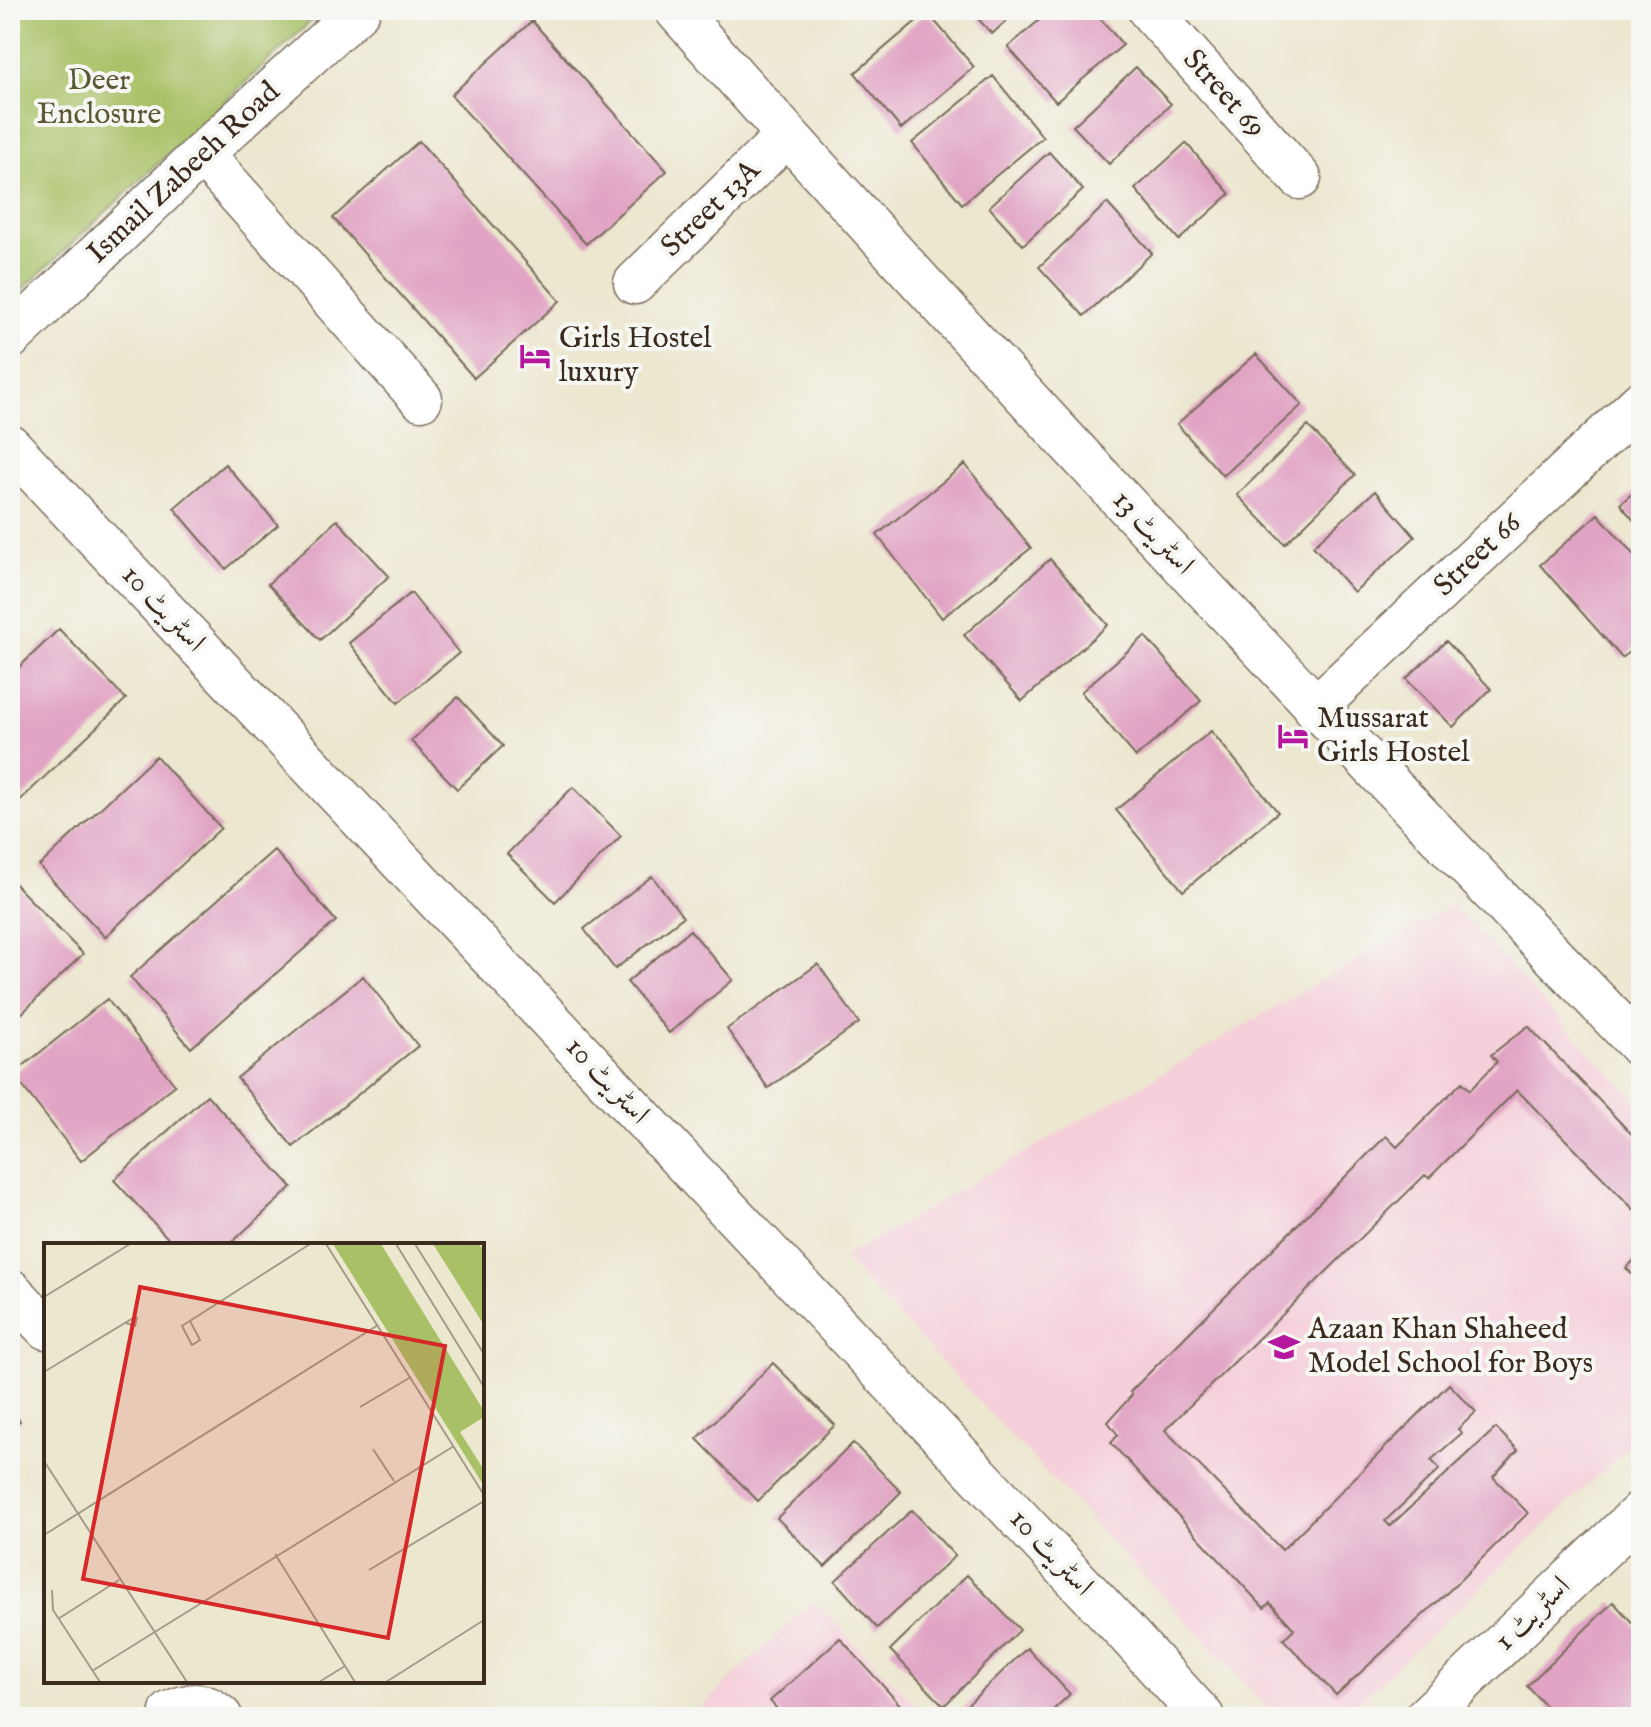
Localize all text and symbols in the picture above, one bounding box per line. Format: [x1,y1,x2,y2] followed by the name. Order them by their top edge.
[1174,42,1274,146] street label: Street 69
[37,62,161,134] park label: Deer Enclosure
[80,73,289,272] street label: Ismail Zabeeh Road
[653,152,769,266] street label: Street 13A
[559,320,712,392] place label: Girls Hostel luxury
[518,339,552,373] hotel icon: Girls Hostel luxury
[1104,482,1202,584] street label: اسٹریٹ 13
[1426,504,1531,605] street label: Street 66
[113,557,213,661] street label: اسٹریٹ 10
[1317,700,1470,772] place label: Mussarat Girls Hostel
[1276,719,1310,753] hotel icon: Mussarat Girls Hostel
[557,1029,657,1133] street label: اسٹریٹ 10
[44,1243,484,1683] inset map
[1307,1311,1593,1383] place label: Azaan Khan Shaheed Model School for Boys
[1267,1330,1301,1364] school or university icon: Azaan Khan Shaheed Model School for Boys
[1001,1501,1101,1605] street label: اسٹریٹ 10
[1487,1568,1579,1660] street label: اسٹریٹ 1

